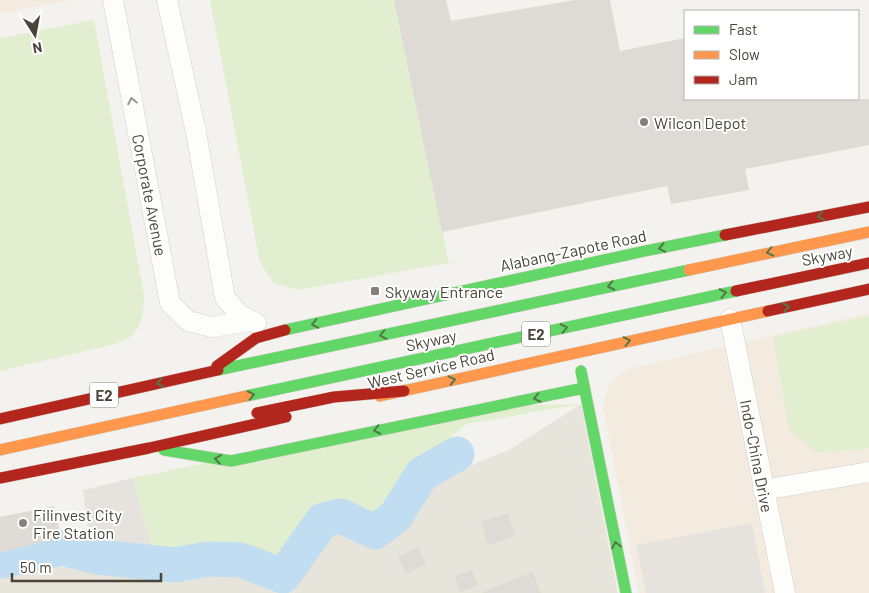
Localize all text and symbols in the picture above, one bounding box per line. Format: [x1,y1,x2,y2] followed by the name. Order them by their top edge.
[10,10,60,60] north arrow
[684,10,859,100] legend
[729,20,757,38] text: Fast
[31,39,44,57] text: N
[729,45,760,63] text: Slow
[729,70,758,88] text: Jam
[127,96,137,105] one-way arrow
[654,113,746,132] place label: Wilcon Depot
[638,116,650,128] marker: Wilcon Depot
[129,132,171,258] street label: Corporate Avenue
[817,210,826,221] one-way arrow
[498,225,648,275] street label: Alabang-Zapote Road
[800,241,855,269] street label: Skyway
[657,242,666,252] one-way arrow
[765,246,774,257] one-way arrow
[606,280,615,291] one-way arrow
[385,282,503,301] place label: Skyway Entrance
[369,285,381,297] marker: Skyway Entrance
[719,289,727,299] one-way arrow
[782,302,791,313] one-way arrow
[311,318,320,329] one-way arrow
[522,322,550,346] road number: E2
[560,323,569,333] one-way arrow
[404,325,459,355] street label: Skyway
[379,329,388,340] one-way arrow
[623,336,632,347] one-way arrow
[366,344,496,392] street label: West Service Road
[447,375,456,386] one-way arrow
[156,377,165,388] one-way arrow
[90,382,118,408] road number: E2
[247,390,256,401] one-way arrow
[532,392,541,402] one-way arrow
[737,398,777,514] street label: Indo-China Drive
[373,425,382,435] one-way arrow
[214,454,223,464] one-way arrow
[33,505,122,542] place label: Filinvest City Fire Station
[17,517,29,529] marker: Filinvest City Fire Station
[611,541,622,550] one-way arrow
[12,550,161,582] scale bar
[20,558,52,576] text: 50 m

